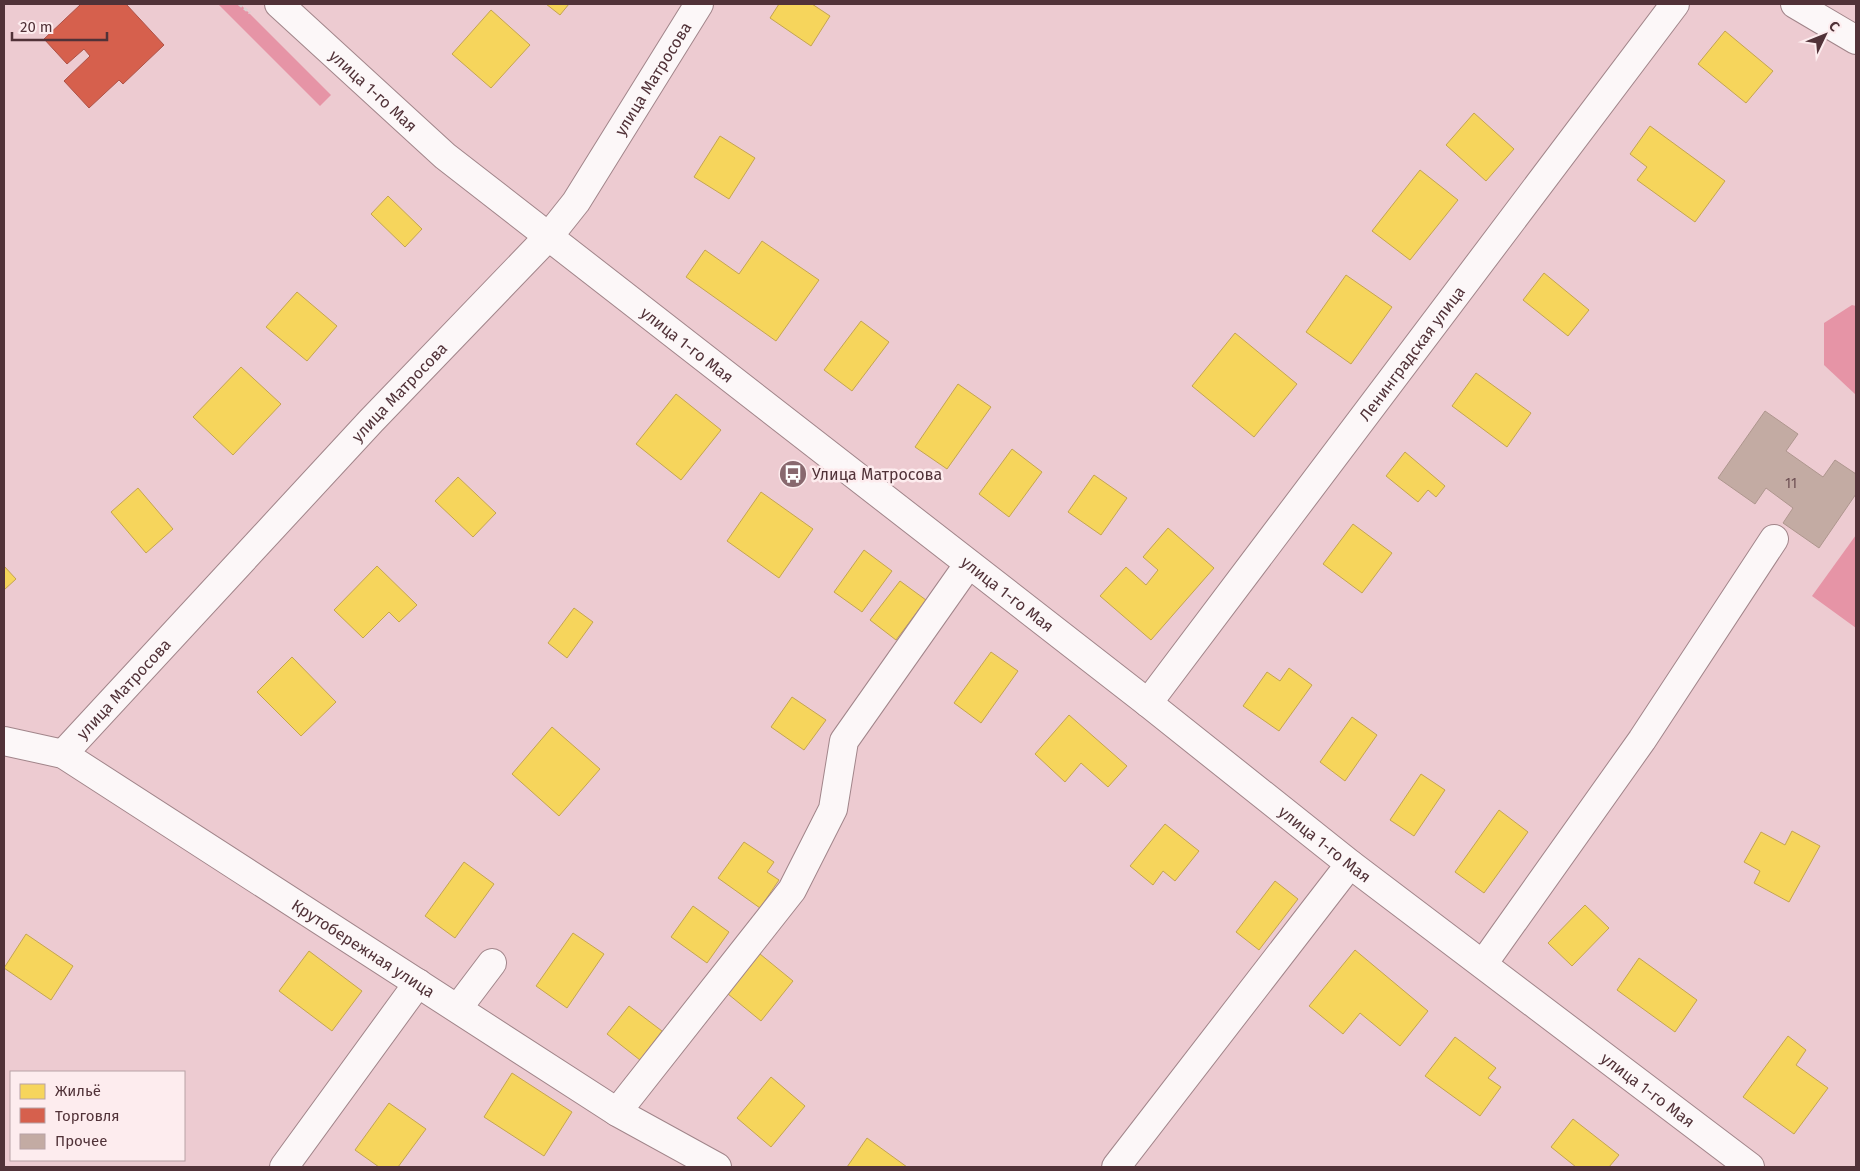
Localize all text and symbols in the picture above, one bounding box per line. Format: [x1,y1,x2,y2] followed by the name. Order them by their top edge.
[12,10,108,42] scale bar
[1800,10,1850,60] north arrow
[20,18,53,36] text: 20 m
[1825,18,1843,35] text: С
[611,19,695,139] street label: улица Матросова
[325,46,421,136] street label: улица 1-го Мая
[1355,282,1469,425] street label: Ленинградская улица
[637,303,737,387] street label: улица 1-го Мая
[348,339,451,446] street label: улица Матросова
[778,459,808,489] bus stop icon: Улица Матросова
[812,465,942,484] place label: Улица Матросова
[1785,475,1797,492] house number: 11
[957,552,1058,636] street label: улица 1-го Мая
[73,635,175,743] street label: улица Матросова
[1275,802,1375,886] street label: улица 1-го Мая
[288,895,438,1002] street label: Крутобережная улица
[1597,1049,1698,1132] street label: улица 1-го Мая
[10,1071,185,1161] legend
[55,1082,101,1100] text: Жильё
[55,1107,120,1125] text: Торговля
[55,1132,107,1150] text: Прочее

